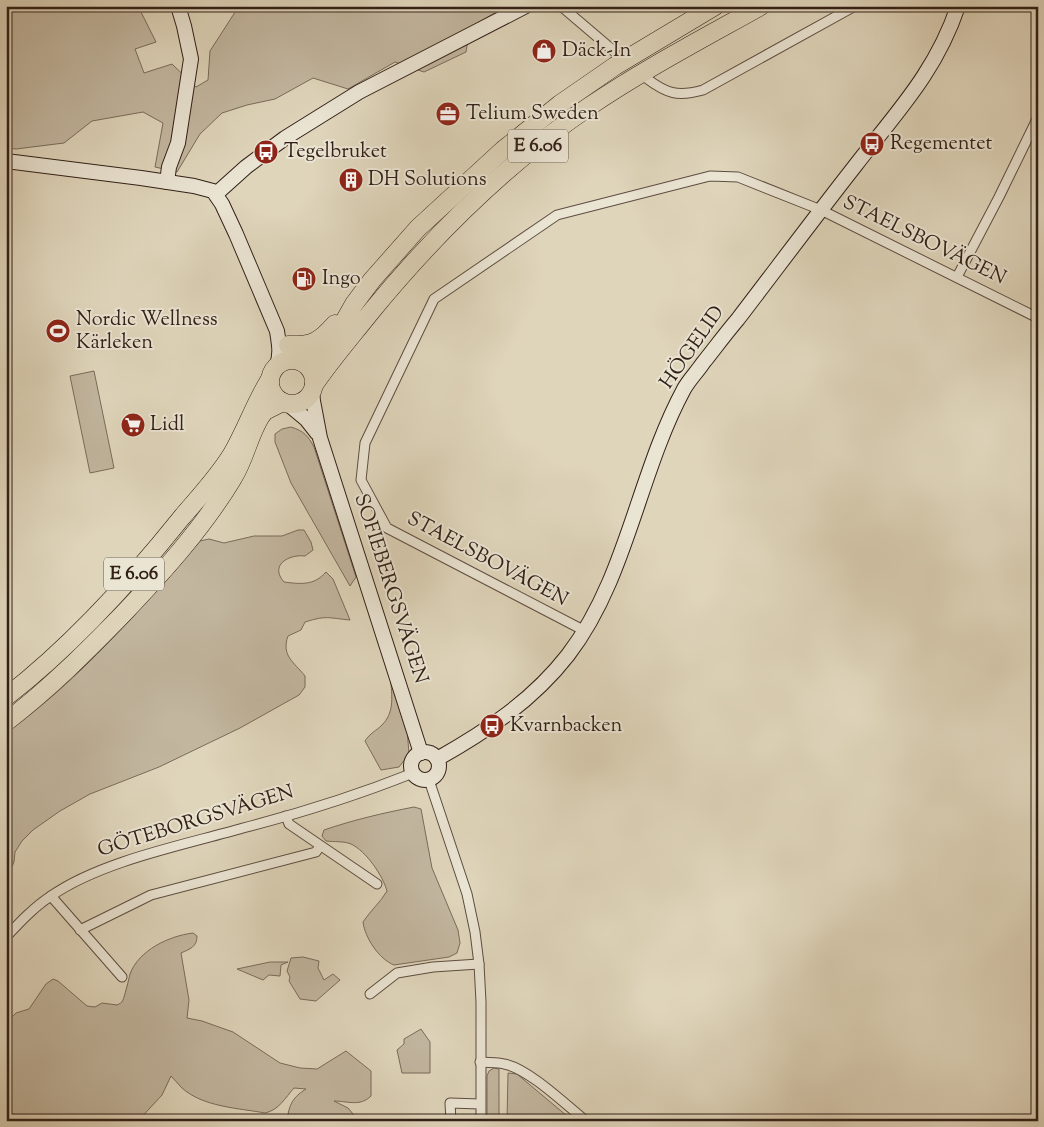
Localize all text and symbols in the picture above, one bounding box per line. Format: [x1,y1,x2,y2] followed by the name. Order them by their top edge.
[562,37,632,66] place label: Däck-In
[531,38,557,64] shop icon: Däck-In
[466,100,599,129] place label: Telium Sweden
[435,101,461,127] office icon: Telium Sweden
[508,130,568,162] road number: E 6.06
[890,130,992,159] place label: Regementet
[859,131,885,157] bus stop icon: Regementet
[284,138,387,167] place label: Tegelbruket
[253,139,279,165] bus stop icon: Tegelbruket
[368,166,487,195] place label: DH Solutions
[338,167,364,193] building icon: DH Solutions
[837,189,1011,293] street label: STAELSBOVÄGEN
[322,265,361,294] place label: Ingo
[291,266,317,292] fuel station icon: Ingo
[653,300,732,396] street label: HÖGELID
[76,306,218,358] place label: Nordic Wellness Kärleken
[45,318,71,344] sports icon: Nordic Wellness Kärleken
[150,411,185,440] place label: Lidl
[120,412,146,438] supermarket icon: Lidl
[346,490,434,688] street label: SOFIEBERGSVÄGEN
[401,505,573,615] street label: STAELSBOVÄGEN
[104,558,164,590] road number: E 6.06
[510,712,623,741] place label: Kvarnbacken
[479,713,505,739] bus stop icon: Kvarnbacken
[94,777,298,866] street label: GÖTEBORGSVÄGEN

